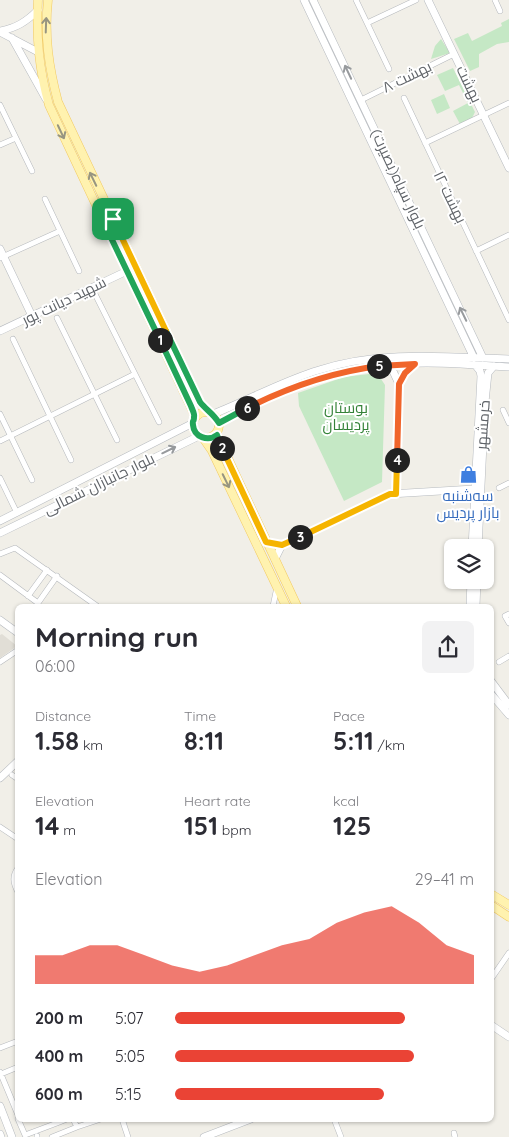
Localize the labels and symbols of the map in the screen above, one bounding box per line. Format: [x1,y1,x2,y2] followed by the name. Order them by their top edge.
[42,17,51,33] one-way arrow
[379,56,435,98] street label: بهشت ۸
[451,62,487,106] street label: بهشت
[342,65,352,80] one-way arrow
[57,124,66,139] one-way arrow
[366,126,430,232] street label: بلوار سپاه(بصیرت)
[429,168,471,226] street label: بهشت ۱۲
[88,171,98,186] one-way arrow
[92,198,134,240] pin
[18,272,110,330] street label: شهید دیانت پور
[457,307,467,322] one-way arrow
[148,328,172,352] pin: 1
[366,354,392,378] pin: 5
[234,396,260,420] pin: 6
[322,398,370,435] park label: بوستان پردیسان
[471,399,495,452] street label: خرمشهر
[210,436,234,460] pin: 2
[162,445,177,455] one-way arrow
[40,448,158,520] street label: بلوار جانبازان شمالی
[384,448,410,472] pin: 4
[458,465,478,485] shop icon: سه‌شنبه بازار پردیس
[222,473,231,488] one-way arrow
[437,486,499,523] place label: سه‌شنبه بازار پردیس
[288,524,312,550] pin: 3

